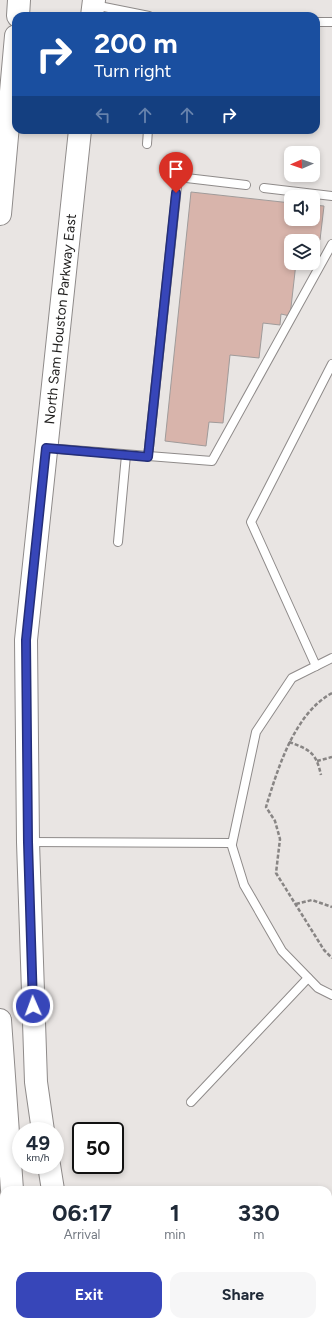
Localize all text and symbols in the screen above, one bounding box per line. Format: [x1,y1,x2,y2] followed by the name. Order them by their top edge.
[94,26,178,60] text: 200 m
[28,28,80,80] icon: right
[94,60,171,82] text: Turn right
[92,104,114,126] icon: left
[134,104,156,126] icon: ahead
[176,104,198,126] icon: ahead
[218,104,240,126] icon: right
[284,146,320,182] north arrow
[284,146,320,270] map controls
[159,152,193,193] pin
[165,158,187,180] icon: arrive
[284,190,320,226] button: sound
[41,213,80,425] street label: North Sam Houston Parkway East
[284,234,320,270] button: layers
[12,985,54,1027] position arrow
[72,1122,124,1174] speed limit sign: 50
[26,1131,50,1155] text: 49
[27,1151,49,1164] text: km/h
[52,1198,112,1227] text: 06:17
[170,1198,180,1227] text: 1
[238,1198,280,1227] text: 330
[64,1227,100,1242] text: Arrival
[164,1227,186,1242] text: min
[253,1227,264,1242] text: m
[16,1272,162,1318] button: Exit
[170,1272,316,1318] button: Share

